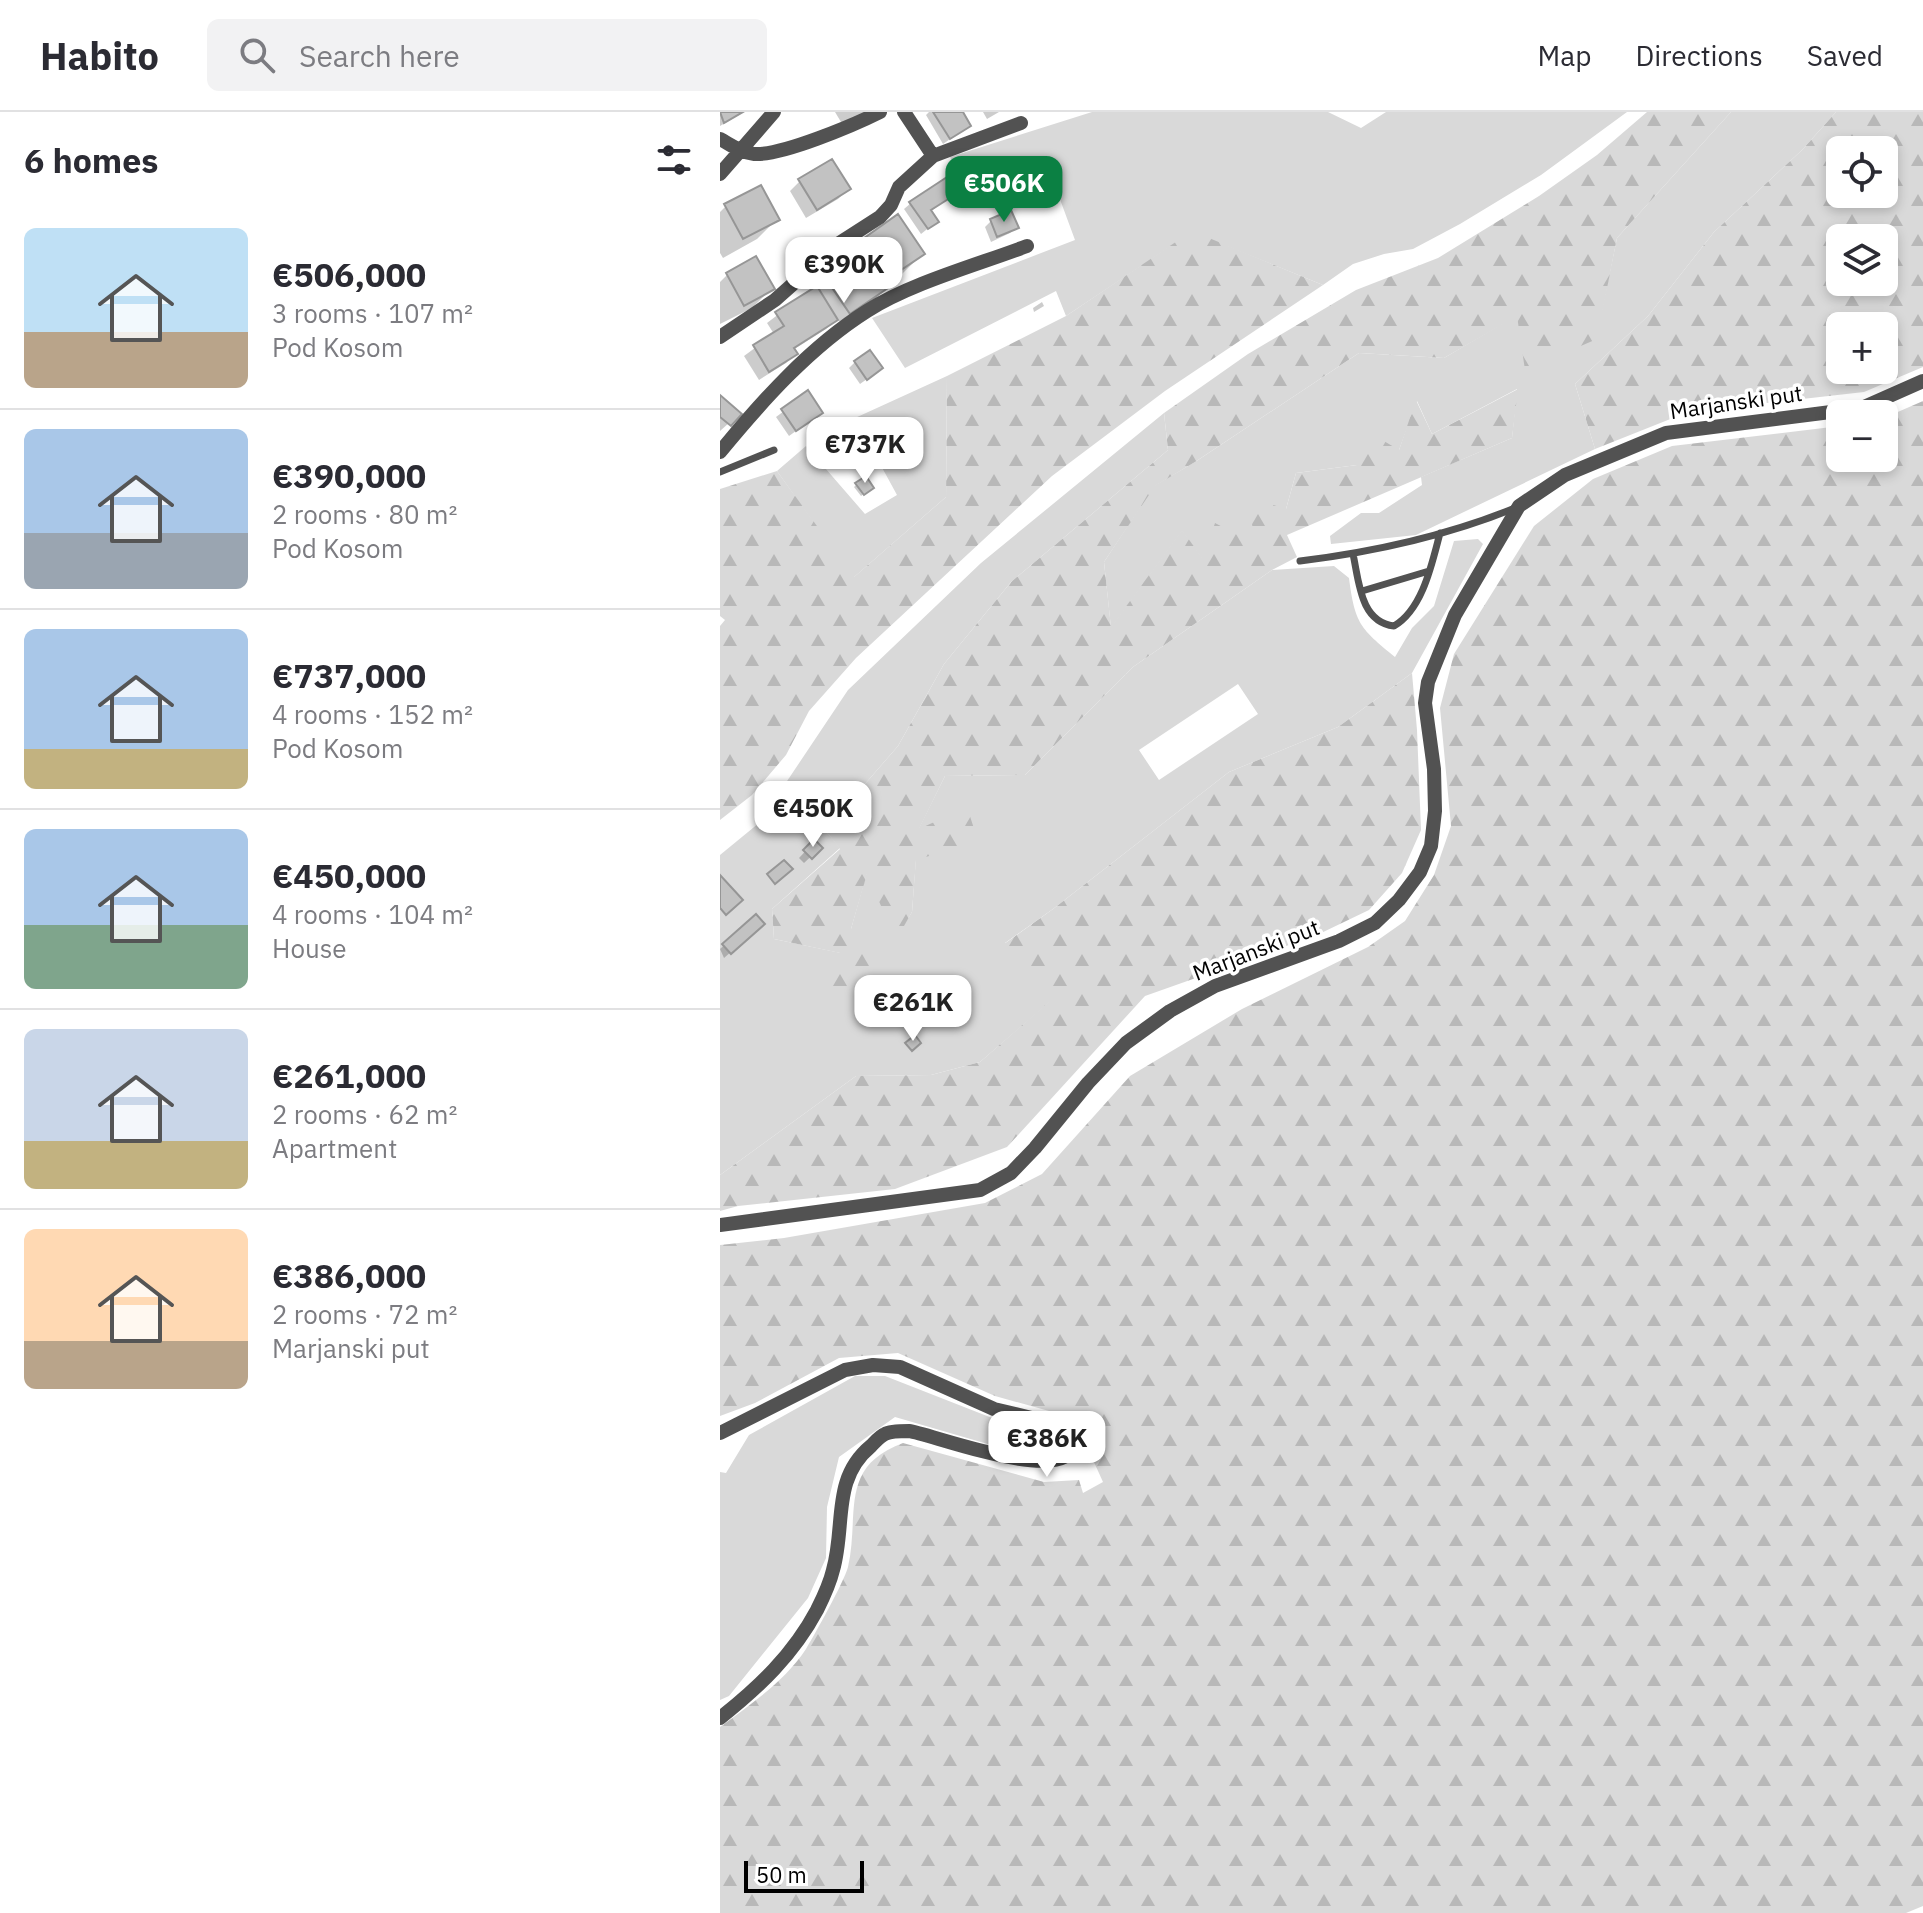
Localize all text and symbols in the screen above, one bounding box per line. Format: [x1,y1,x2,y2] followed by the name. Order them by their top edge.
[207,19,767,91] search box
[40,31,159,80] text: Habito
[235,33,279,77] icon: search
[299,36,460,75] text: Search here
[1537,37,1591,74] text: Map
[1635,37,1763,74] text: Directions
[1807,37,1883,74] text: Saved
[1826,136,1898,472] map controls
[1826,136,1898,208] button: locate
[24,138,159,182] text: 6 homes
[652,138,696,182] icon: filters
[948,156,1060,224] pin: €506K
[963,165,1045,199] text: €506K
[1826,224,1898,296] button: layers
[788,237,900,305] pin: €390K
[803,246,885,280] text: €390K
[272,252,426,296] text: €506,000
[88,260,184,356] icon: home
[272,296,473,330] text: 3 rooms · 107 m²
[1826,312,1898,384] button: +
[272,330,403,364] text: Pod Kosom
[1668,378,1804,425] street label: Marjanski put
[1826,400,1898,472] button: −
[809,417,921,485] pin: €737K
[824,426,906,460] text: €737K
[272,453,426,497] text: €390,000
[88,461,184,557] icon: home
[272,497,457,531] text: 2 rooms · 80 m²
[272,531,403,565] text: Pod Kosom
[272,653,426,697] text: €737,000
[88,661,184,757] icon: home
[272,697,473,731] text: 4 rooms · 152 m²
[272,731,403,765] text: Pod Kosom
[757,781,869,849] pin: €450K
[772,790,854,824] text: €450K
[272,853,426,897] text: €450,000
[88,861,184,957] icon: home
[272,897,473,931] text: 4 rooms · 104 m²
[1188,912,1323,987] street label: Marjanski put
[272,931,347,965] text: House
[857,975,969,1043] pin: €261K
[872,984,954,1018] text: €261K
[272,1053,426,1097] text: €261,000
[88,1061,184,1157] icon: home
[272,1097,457,1131] text: 2 rooms · 62 m²
[272,1131,397,1165] text: Apartment
[272,1253,426,1297] text: €386,000
[88,1261,184,1357] icon: home
[272,1297,457,1331] text: 2 rooms · 72 m²
[272,1331,430,1365] text: Marjanski put
[991,1411,1103,1479] pin: €386K
[1006,1420,1088,1454] text: €386K
[744,1857,864,1893] scale bar
[756,1860,807,1889] text: 50 m

